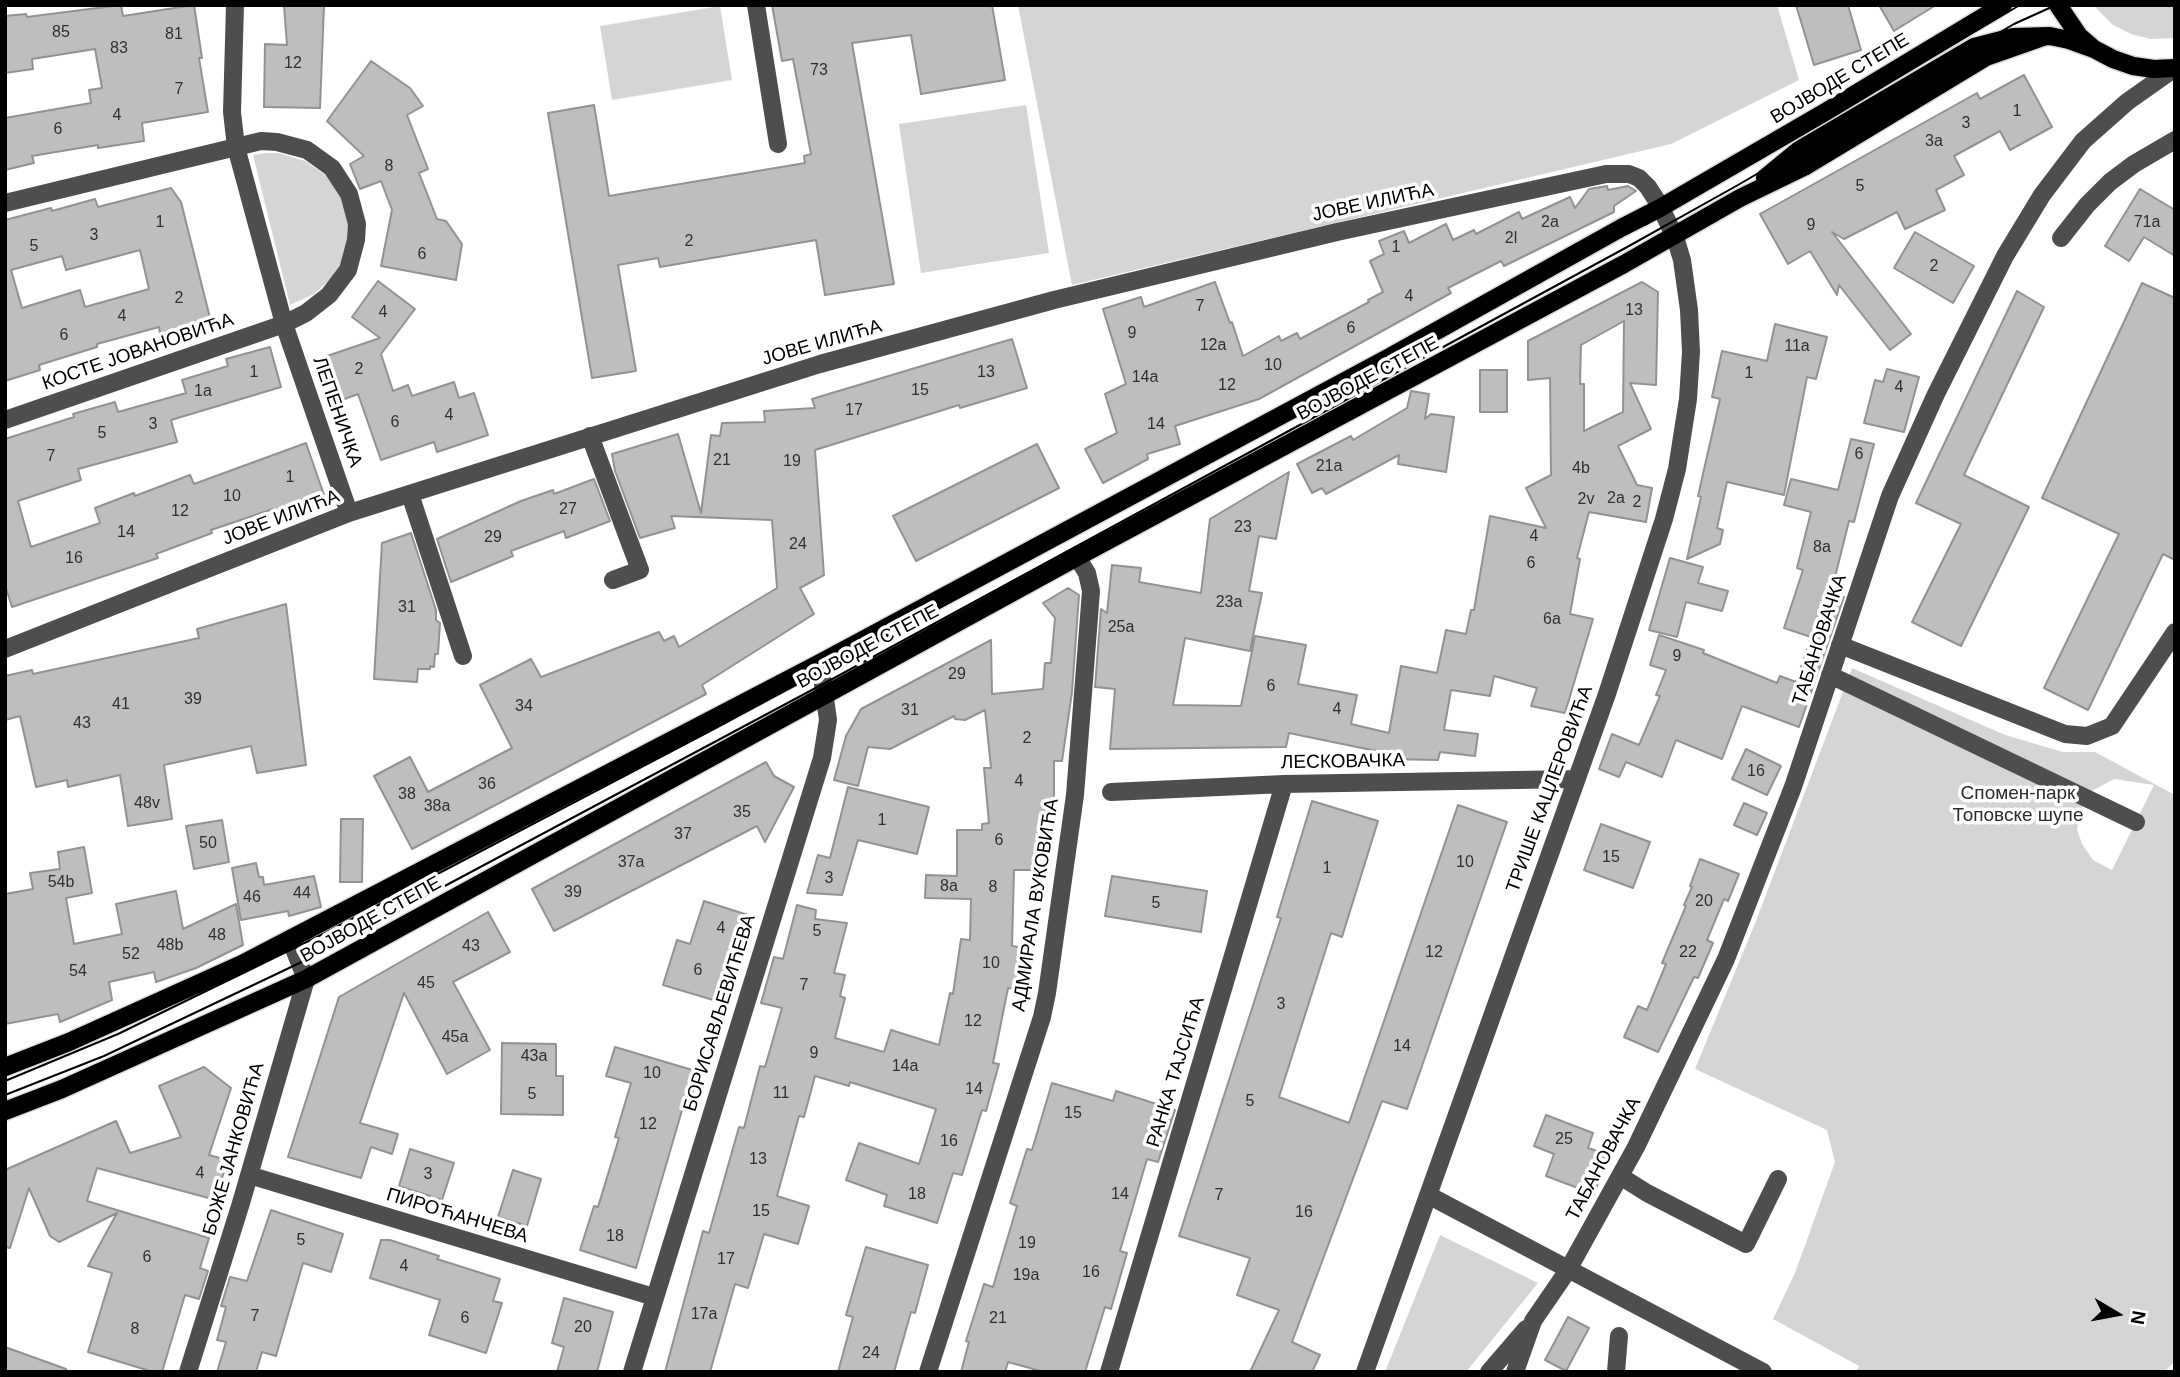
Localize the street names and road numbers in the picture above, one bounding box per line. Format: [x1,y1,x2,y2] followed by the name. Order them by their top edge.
[1767,29,1913,129] street label: ВОЈВОДЕ СТЕПЕ
[1310,179,1436,227] street label: ЈОВЕ ИЛИЋА
[39,309,237,395] street label: КОСТЕ ЈОВАНОВИЋА
[759,315,885,371] street label: ЈОВЕ ИЛИЋА
[1293,332,1443,426] street label: ВОЈВОДЕ СТЕПЕ
[307,354,367,470] street label: ЛЕПЕНИЧКА
[219,485,343,551] street label: ЈОВЕ ИЛИЋА
[1788,572,1852,708] street label: ТАБАНОВАЧКА
[793,600,943,694] street label: ВОЈВОДЕ СТЕПЕ
[1502,682,1598,896] street label: ТРИШЕ КАЦЛЕРОВИЋА
[1281,750,1405,774] street label: ЛЕСКОВАЧКА
[1008,797,1064,1013] street label: АДМИРАЛА ВУКОВИЋА
[297,872,445,968] street label: ВОЈВОДЕ СТЕПЕ
[679,912,761,1114] street label: БОРИСАВЉЕВИЋЕВА
[1142,994,1210,1150] street label: РАНКА ТАЈСИЋА
[198,1060,270,1238] street label: БОЖЕ ЈАНКОВИЋА
[1562,1093,1646,1225] street label: ТАБАНОВАЧКА
[383,1184,531,1248] street label: ПИРОЋАНЧЕВА

